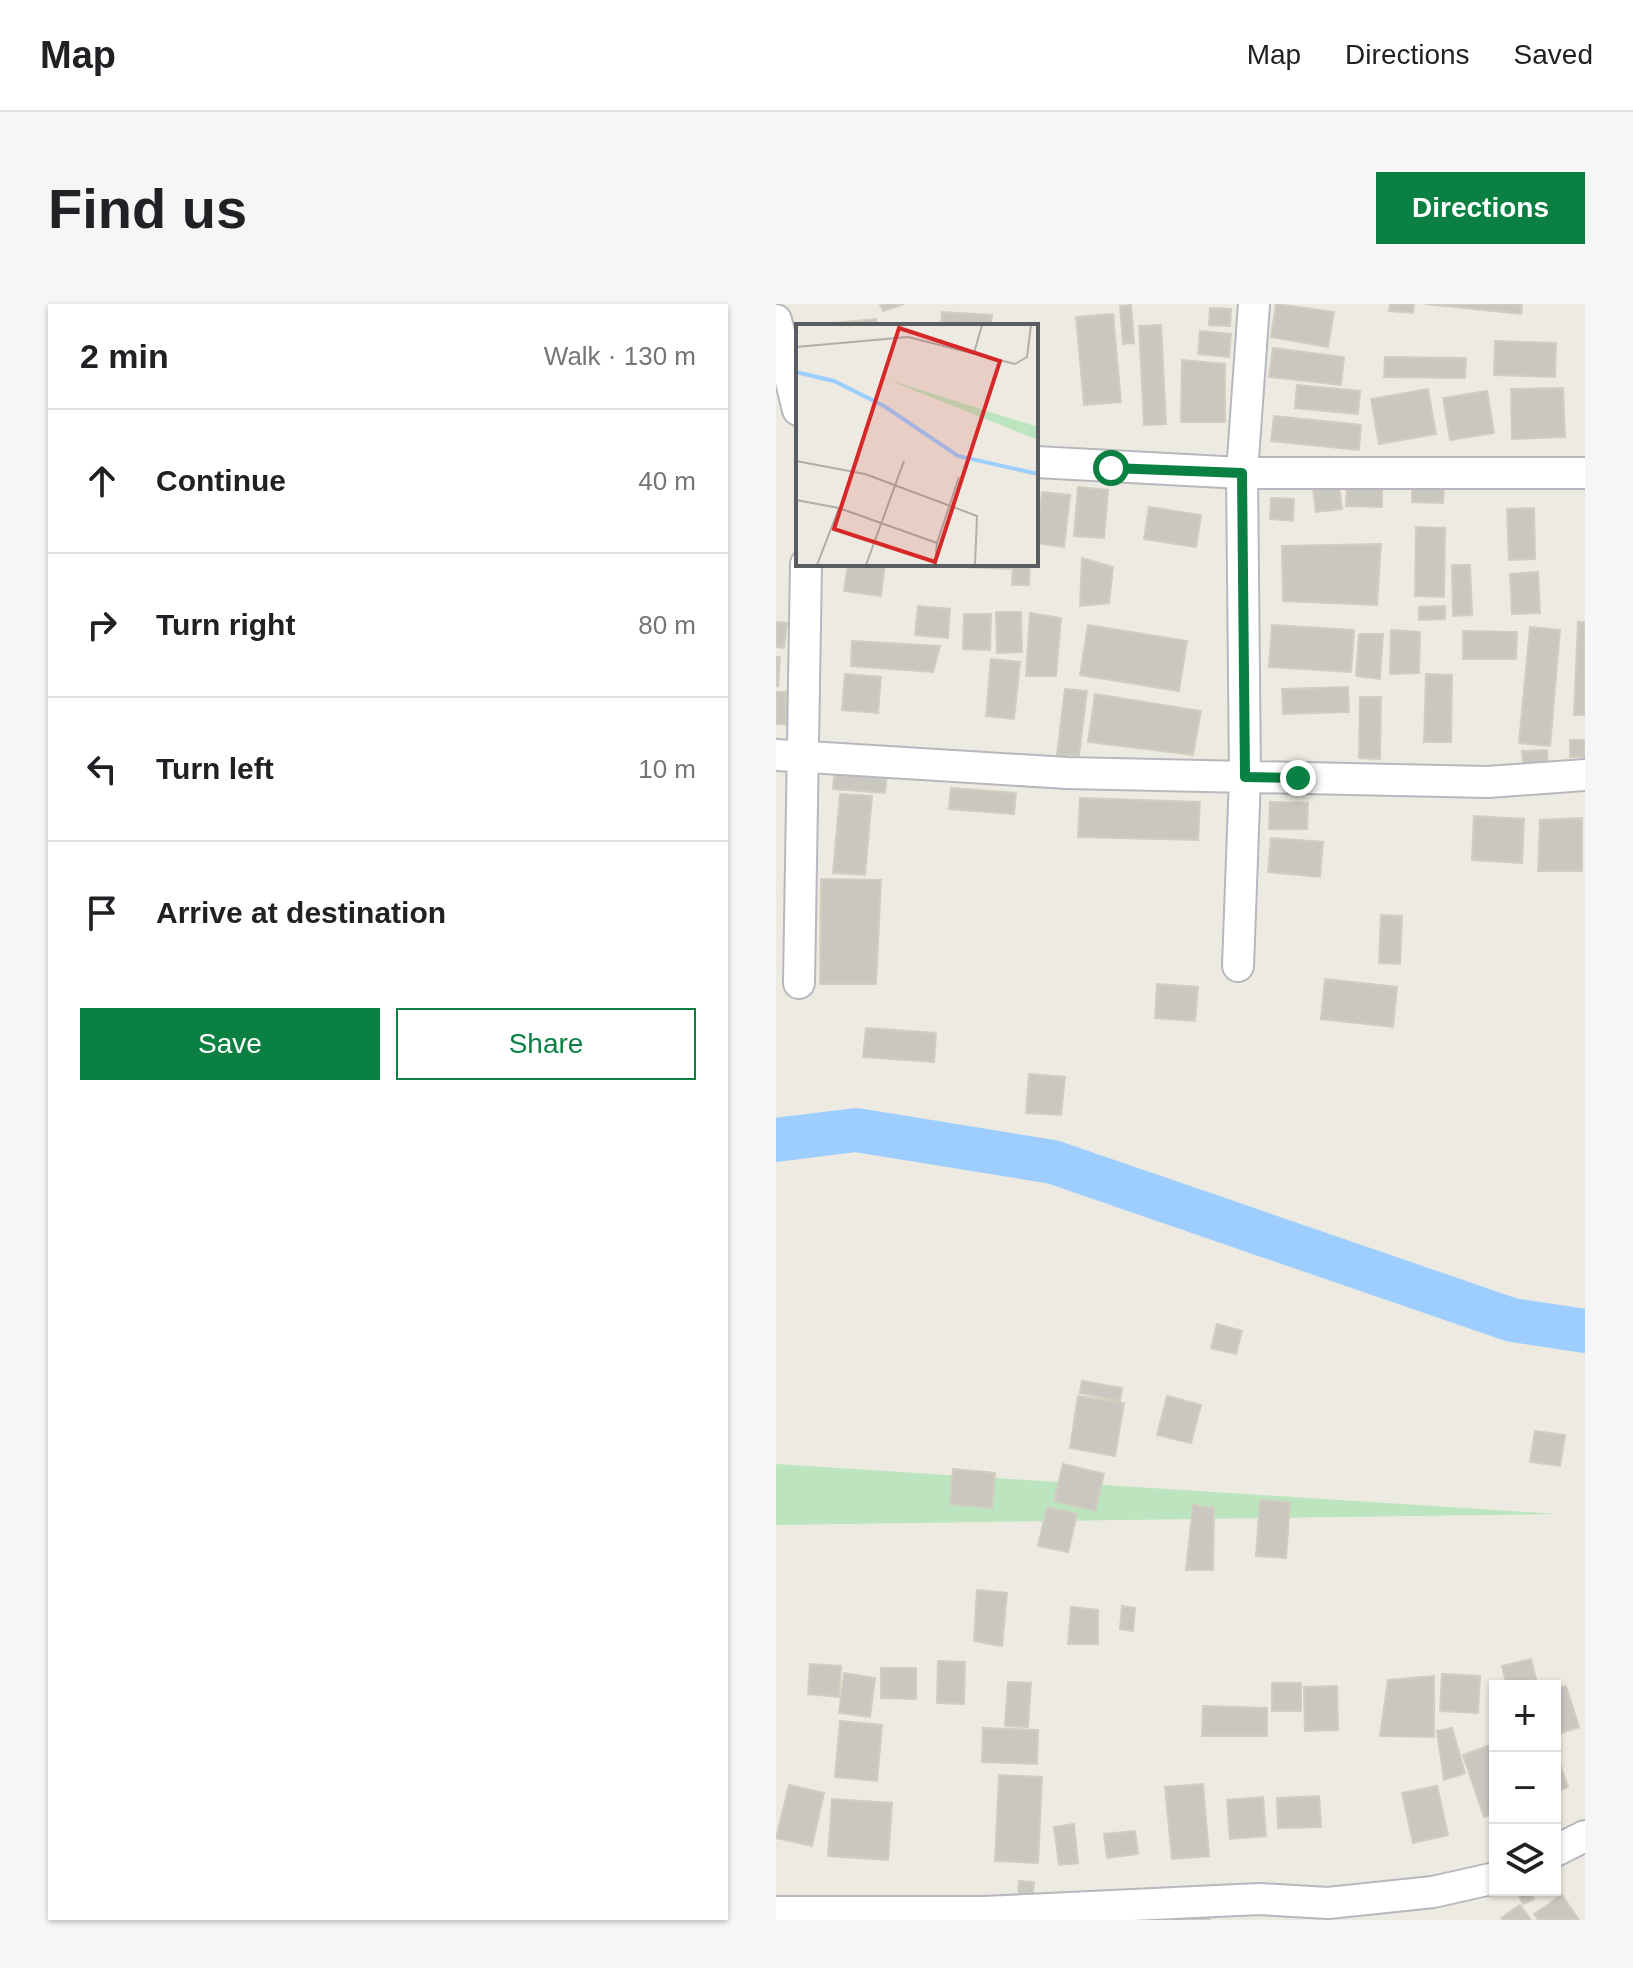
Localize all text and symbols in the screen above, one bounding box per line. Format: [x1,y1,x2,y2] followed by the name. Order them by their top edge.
[40,34,116,76] text: Map
[1247,39,1301,70] text: Map
[1345,39,1470,70] text: Directions
[1514,39,1593,70] text: Saved
[1376,172,1585,244] button: Directions
[48,177,247,240] text: Find us
[796,324,1038,566] inset map
[80,337,169,375] text: 2 min
[544,341,696,371] text: Walk · 130 m
[1093,450,1129,486] route start
[80,459,124,503] icon: ahead
[156,464,286,497] text: Continue
[638,466,696,496] text: 40 m
[80,603,124,647] icon: right
[156,608,295,641] text: Turn right
[638,610,696,640] text: 80 m
[80,747,124,791] icon: left
[156,752,274,785] text: Turn left
[638,754,696,784] text: 10 m
[1280,760,1316,796] route end
[80,891,124,935] icon: arrive
[156,896,446,929] text: Arrive at destination
[80,1008,380,1080] button: Save
[396,1008,696,1080] button: Share
[1489,1680,1561,1896] map controls
[1489,1680,1561,1752] button: +
[1489,1752,1561,1824] button: −
[1489,1824,1561,1896] button: layers

